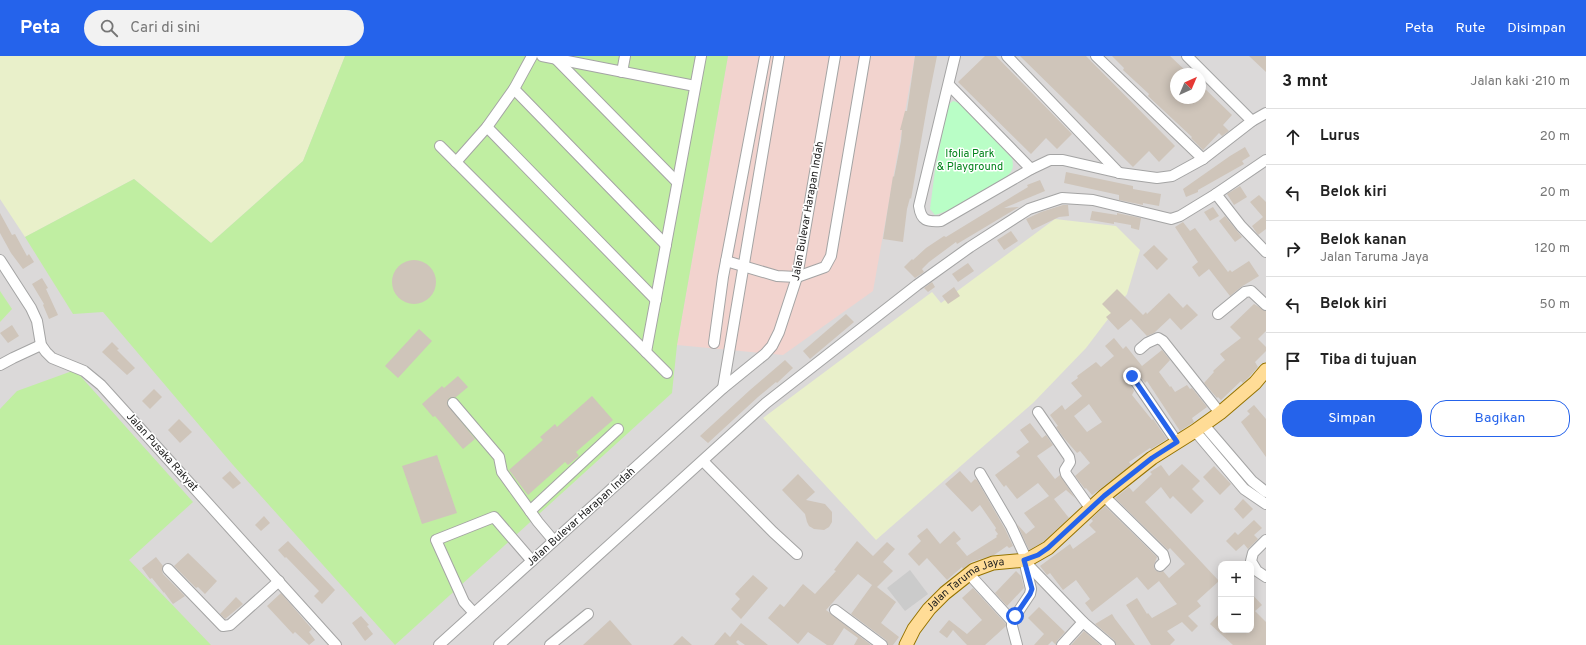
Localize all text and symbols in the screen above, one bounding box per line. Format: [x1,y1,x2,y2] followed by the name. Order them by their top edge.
[84,10,364,46] search box
[20,16,60,40] text: Peta
[98,17,120,39] icon: search
[130,19,200,38] text: Cari di sini
[1405,20,1434,37] text: Peta
[1456,20,1485,37] text: Rute
[1507,20,1566,37] text: Disimpan
[1170,68,1206,104] north arrow
[1282,71,1328,93] text: 3 mnt
[1470,74,1570,90] text: Jalan kaki · 210 m
[1282,126,1304,148] icon: ahead
[1320,127,1360,146] text: Lurus
[1540,129,1570,145] text: 20 m
[789,140,827,282] street label: Jalan Bulevar Harapan Indah
[937,147,1003,174] park label: Ifolia Park & Playground
[1282,182,1304,204] icon: left
[1320,183,1387,202] text: Belok kiri
[1540,185,1570,201] text: 20 m
[1320,231,1407,250] text: Belok kanan
[1282,238,1304,260] icon: right
[1535,241,1570,257] text: 120 m
[1320,250,1429,266] text: Jalan Taruma Jaya
[1282,294,1304,316] icon: left
[1320,295,1387,314] text: Belok kiri
[1540,297,1570,313] text: 50 m
[1282,350,1304,372] icon: arrive
[1320,351,1417,370] text: Tiba di tujuan
[1123,367,1141,385] route end
[1282,400,1422,437] button: Simpan
[1430,400,1570,437] button: Bagikan
[123,410,201,494] street label: Jalan Pusaka Rakyat
[524,464,638,570] street label: Jalan Bulevar Harapan Indah
[923,555,1005,615] street label: Jalan Taruma Jaya
[1218,561,1254,633] map controls
[1218,561,1254,597] button: +
[1218,597,1254,633] button: −
[1006,607,1024,625] route start

